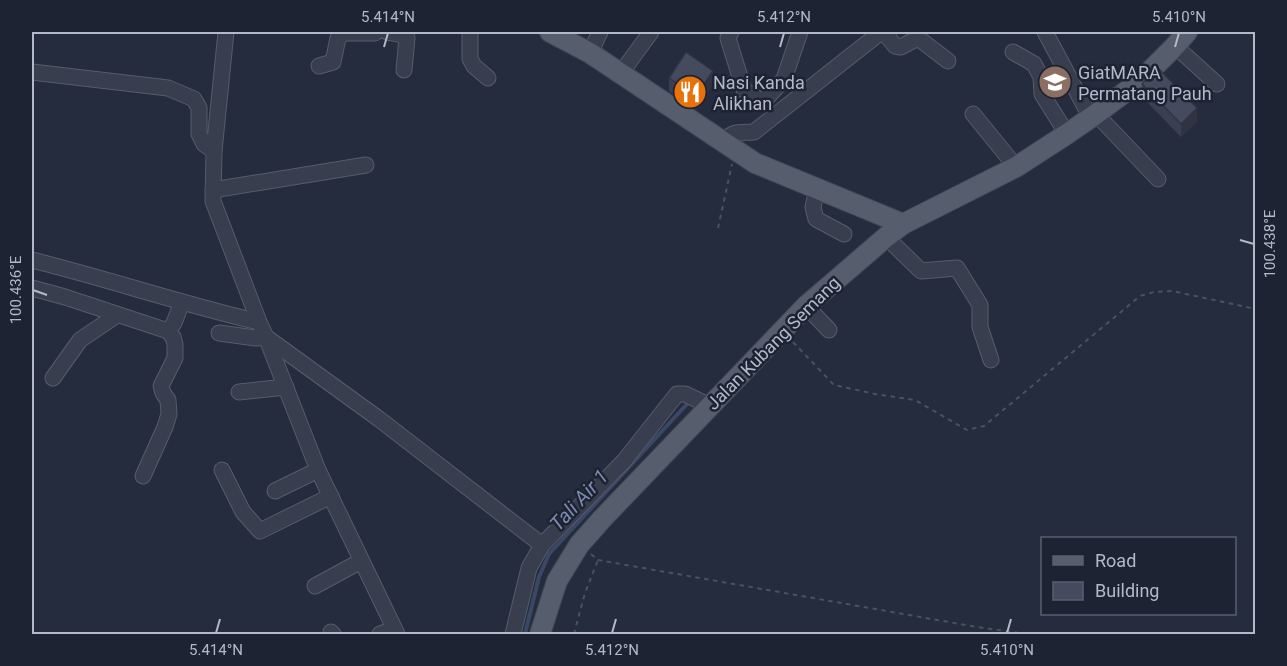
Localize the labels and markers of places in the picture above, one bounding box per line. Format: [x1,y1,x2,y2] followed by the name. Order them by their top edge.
[1078,62,1212,104] place label: GiatMARA Permatang Pauh
[1037,64,1073,100] school or university icon: GiatMARA Permatang Pauh
[713,72,805,114] place label: Nasi Kanda Alikhan
[672,74,708,110] restaurant icon: Nasi Kanda Alikhan

